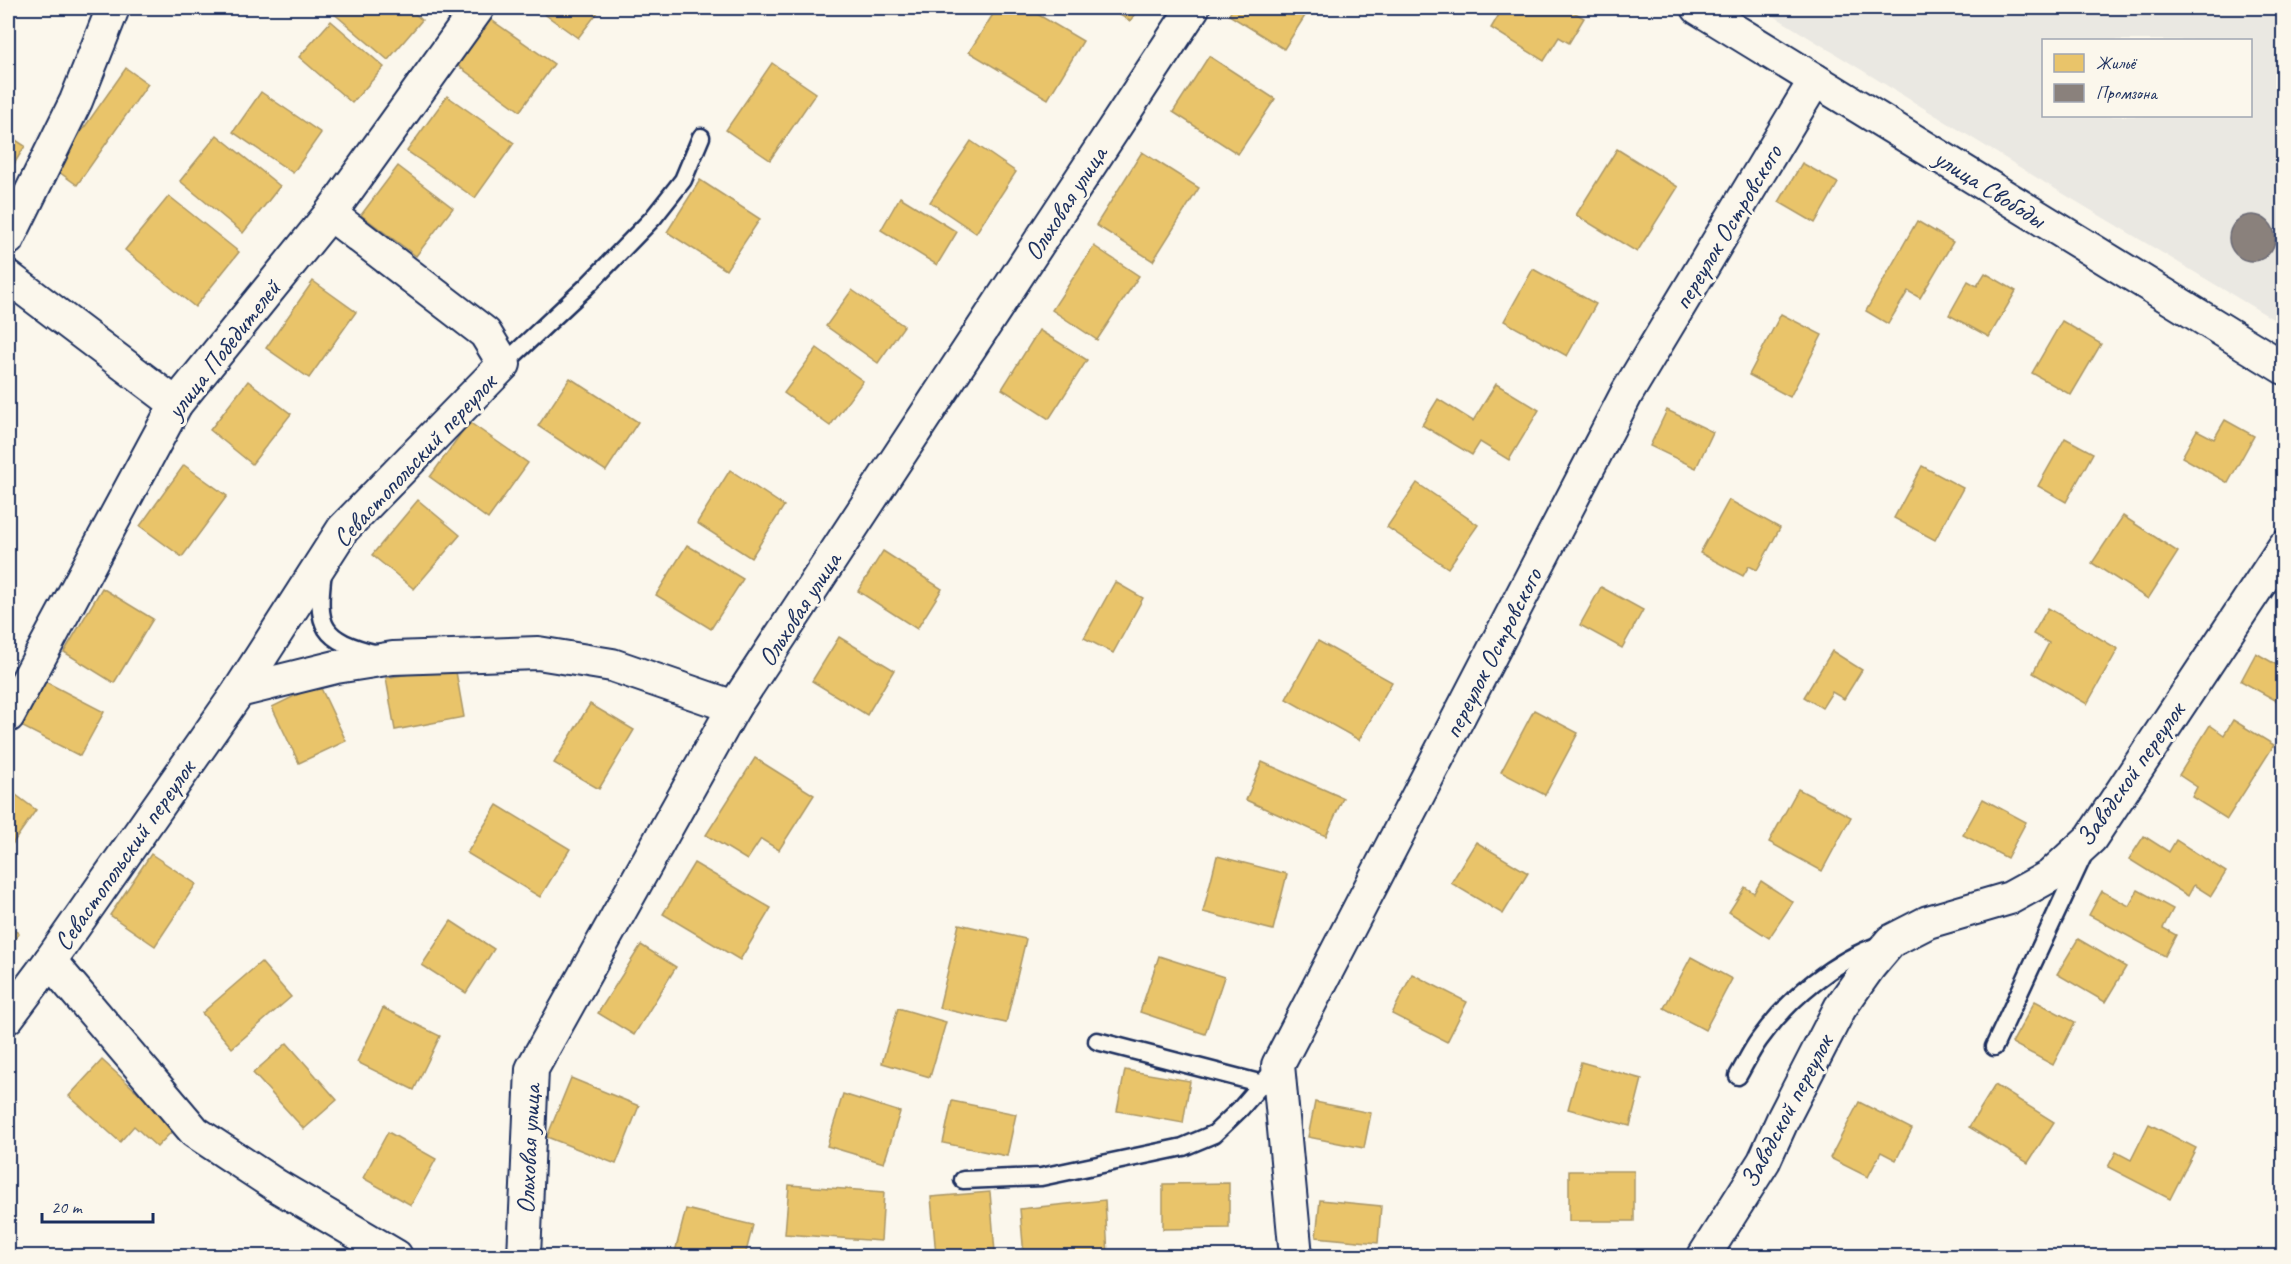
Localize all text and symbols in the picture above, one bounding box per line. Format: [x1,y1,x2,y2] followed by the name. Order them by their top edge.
[2042,39,2252,117] legend
[2096,52,2138,74] text: Жильё
[2096,82,2158,104] text: Промзона
[1665,137,1791,316] street label: переулок Островского
[1016,138,1116,267] street label: Ольховая улица
[1926,140,2053,237] street label: улица Свободы
[158,271,289,427] street label: улица Победителей
[325,365,505,554] street label: Севастопольский переулок
[750,544,850,673] street label: Ольховая улица
[1435,561,1550,744] street label: переулок Островского
[2069,694,2194,853] street label: Заводской переулок
[46,752,204,957] street label: Севастопольский переулок
[1732,1027,1842,1193] street label: Заводской переулок
[509,1081,548,1215] street label: Ольховая улица
[42,1186,153,1224] scale bar
[51,1196,84,1218] text: 20 m

